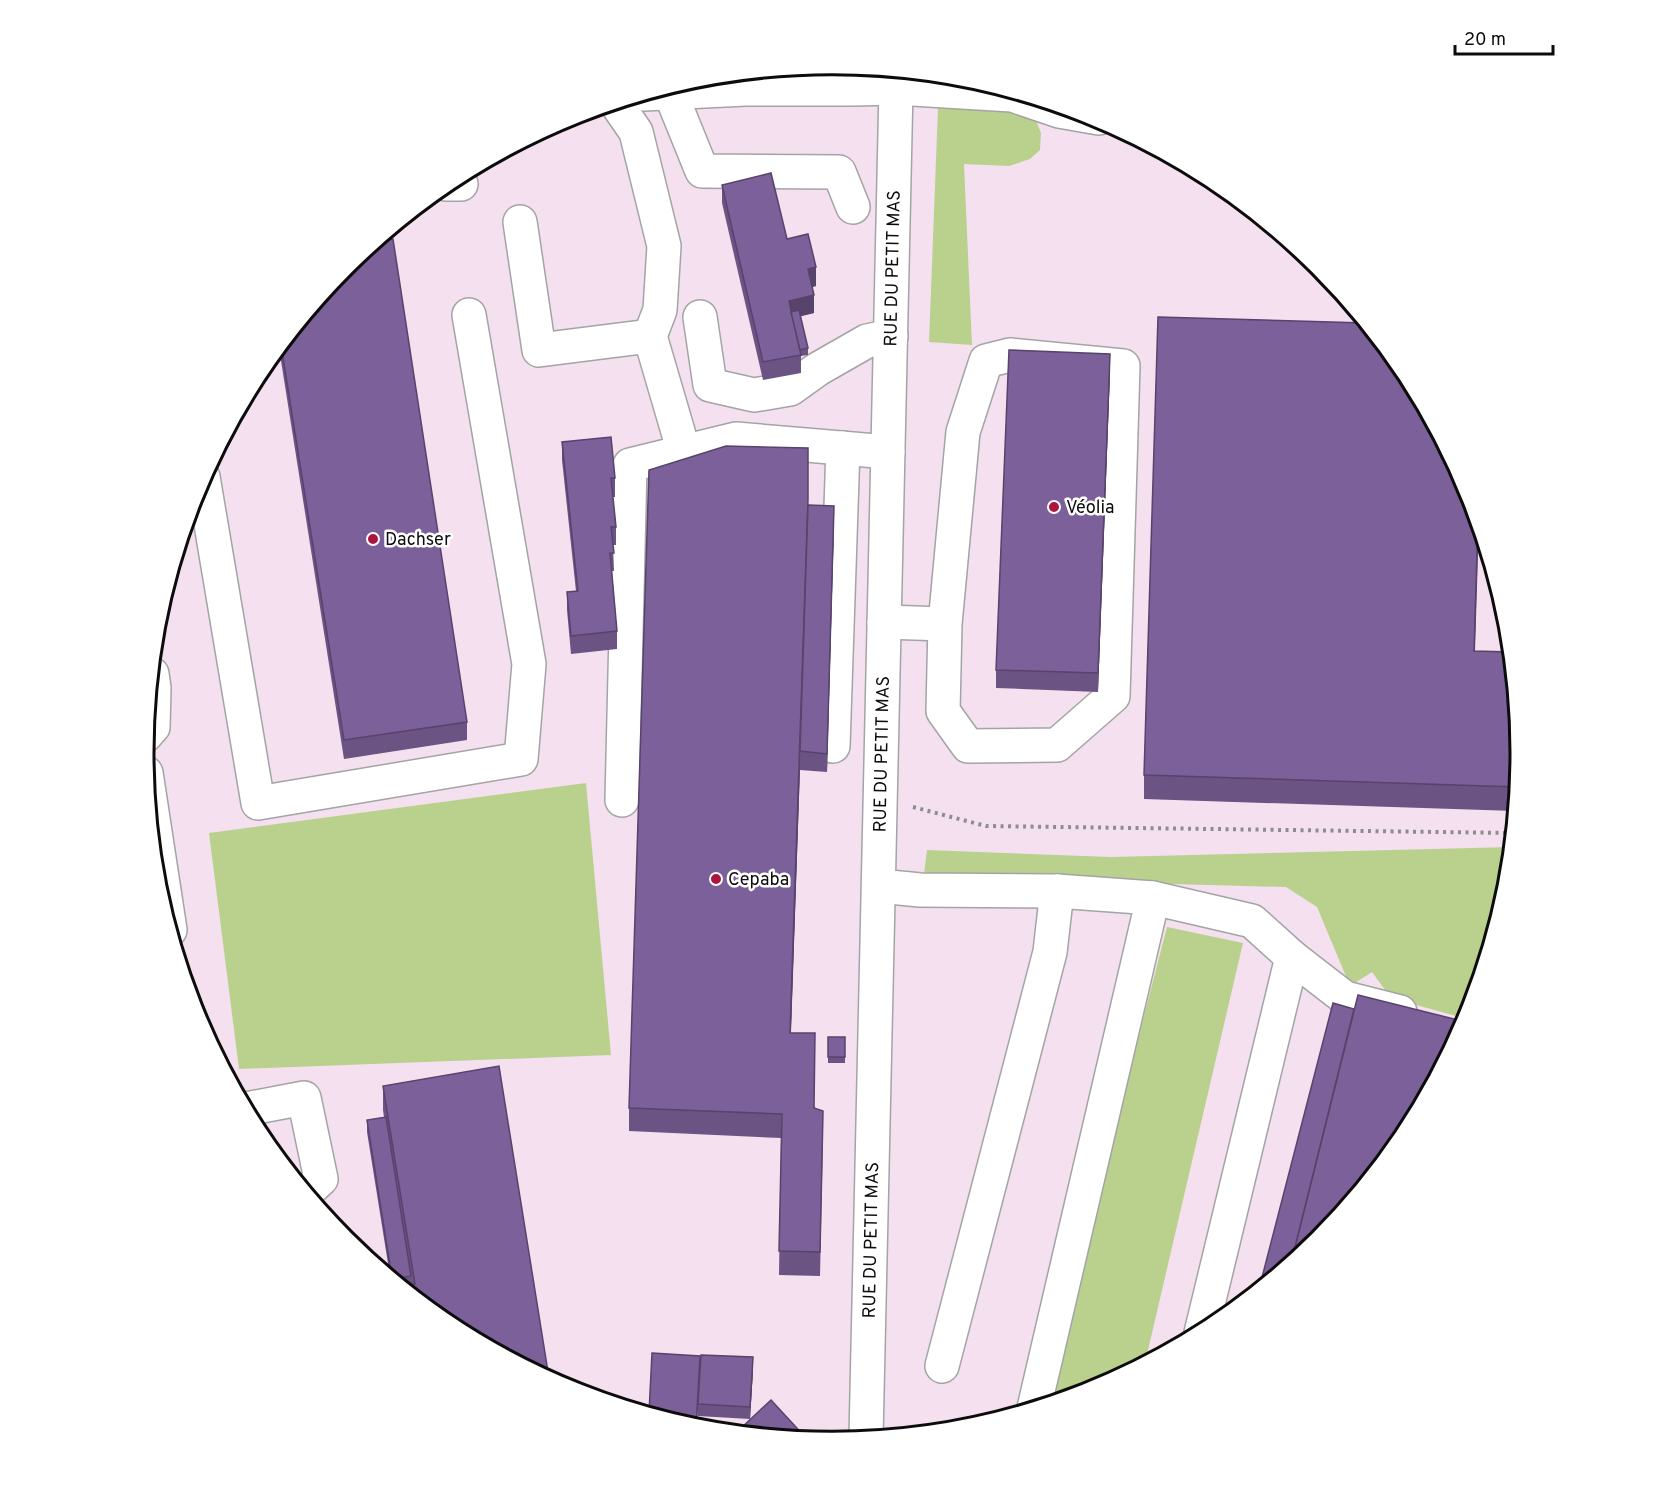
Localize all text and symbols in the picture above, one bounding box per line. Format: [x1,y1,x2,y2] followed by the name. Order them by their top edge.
[1455,18,1552,56] scale bar
[1464,29,1506,52] text: 20 m
[880,190,907,347] street label: RUE DU PETIT MAS
[1066,497,1115,520] place label: Véolia
[1047,500,1061,514] marker: Véolia
[385,529,451,552] place label: Dachser
[366,532,380,546] marker: Dachser
[869,676,896,833] street label: RUE DU PETIT MAS
[728,869,789,892] place label: Cepaba
[709,872,723,886] marker: Cepaba
[859,1162,885,1319] street label: RUE DU PETIT MAS

